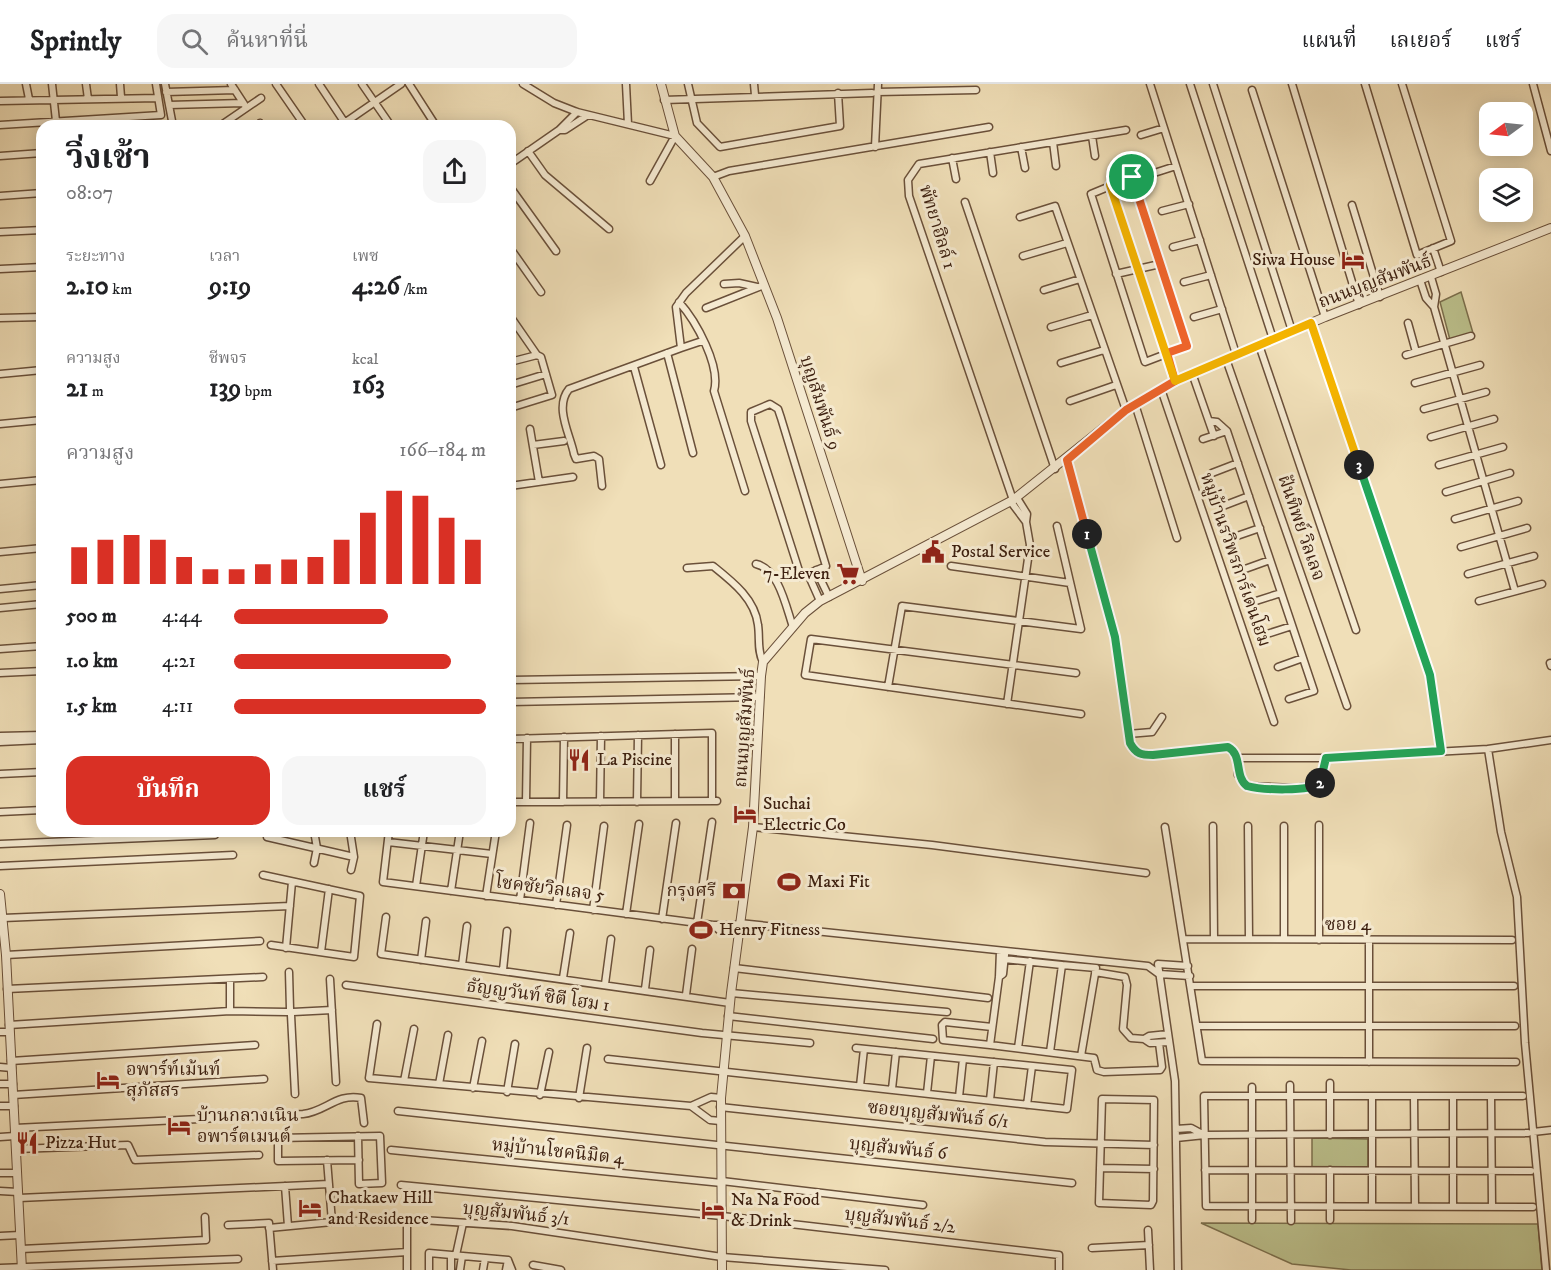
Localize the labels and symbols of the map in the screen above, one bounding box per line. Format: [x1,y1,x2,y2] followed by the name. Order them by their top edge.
[1479,102,1533,156] north arrow
[1106,151,1157,202] pin
[914,182,961,272] street label: พัทยาฮิลล์ 1
[1340,247,1366,273] hotel icon: Siwa House
[1252,249,1335,271] place label: Siwa House
[1315,249,1435,314] street label: ถนนบุญสัมพันธ์
[794,353,847,453] street label: บุญสัมพันธ์ 9
[1344,450,1374,480] pin: 3
[1195,469,1278,650] street label: หมู่บ้านรวิพรการ์เดนโฮม
[1273,472,1330,584] street label: ฝันทิพย์ วิลเลจ
[1072,519,1102,549] pin: 1
[920,539,946,565] public building icon: Postal Service
[951,541,1050,563] place label: Postal Service
[835,561,861,587] supermarket icon: 7-Eleven
[763,563,831,585] place label: 7-Eleven
[729,667,760,788] street label: ถนนบุญสัมพันธ์
[566,747,592,773] restaurant icon: La Piscine
[597,749,672,771] place label: La Piscine
[1305,768,1335,798] pin: 2
[763,793,846,836] place label: Suchai Electric Co
[732,801,758,827] hotel icon: Suchai Electric Co
[493,868,606,907] street label: โชคชัยวิลเลจ 5
[776,869,802,895] sports icon: Maxi Fit
[807,871,870,893] place label: Maxi Fit
[721,878,747,904] bank icon: กรุงศรี
[666,880,716,902] place label: กรุงศรี
[1325,914,1372,936] street label: ซอย 4
[688,917,714,943] sports icon: Henry Fitness
[719,919,820,941] place label: Henry Fitness
[465,972,611,1017] street label: ธัญญวันท์ ซิตี โฮม 1
[126,1058,220,1102] place label: อพาร์ท์เม้นท์ สุภัสสร
[95,1067,121,1093] hotel icon: อพาร์ท์เม้นท์ สุภัสสร
[866,1096,1010,1133] street label: ซอยบุญสัมพันธ์ 6/1
[197,1105,299,1148] place label: บ้านกลางเนิน อพาร์ตเมนต์
[166,1113,192,1139] hotel icon: บ้านกลางเนิน อพาร์ตเมนต์
[14,1130,40,1156] restaurant icon: Pizza Hut
[491,1131,626,1170] street label: หมู่บ้านโชคนิมิต 4
[45,1132,117,1154] place label: Pizza Hut
[848,1132,949,1165] street label: บุญสัมพันธ์ 6
[328,1187,433,1230] place label: Chatkaew Hill and Residence
[731,1189,820,1232] place label: Na Na Food & Drink
[297,1195,323,1221] hotel icon: Chatkaew Hill and Residence
[462,1196,570,1231] street label: บุญสัมพันธ์ 3/1
[700,1197,726,1223] hotel icon: Na Na Food & Drink
[843,1202,957,1239] street label: บุญสัมพันธ์ 2/2

